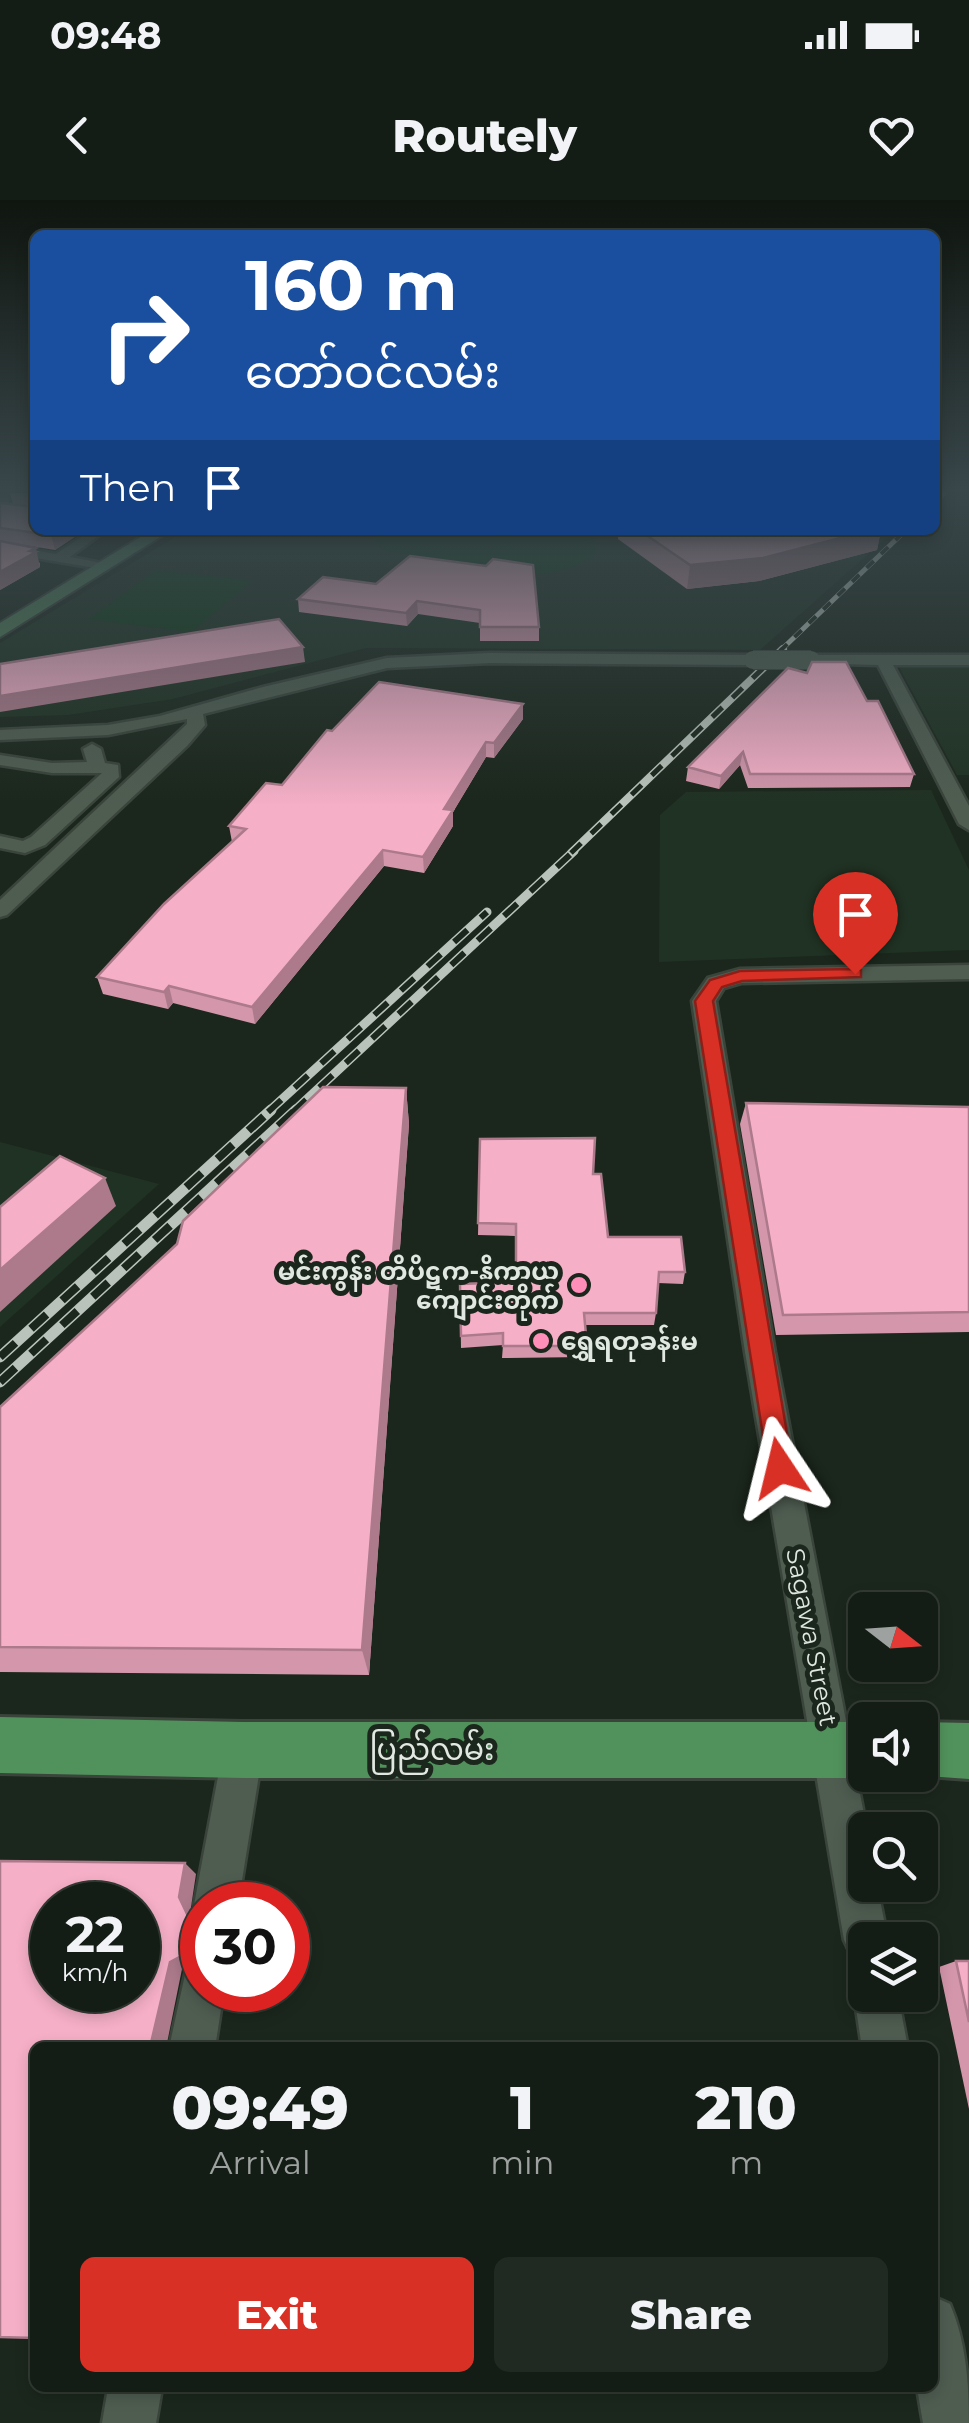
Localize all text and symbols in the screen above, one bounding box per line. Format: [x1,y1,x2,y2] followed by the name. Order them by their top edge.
[50,12,162,59] text: 09:48
[50,108,105,163] icon: back
[392,108,577,163] text: Routely
[864,108,919,163] icon: heart
[245,242,458,328] text: 160 m
[80,270,210,400] icon: right
[245,344,500,399] text: တော်ဝင်လမ်း
[196,460,251,515] icon: arrive
[80,464,176,511] text: Then
[813,872,898,975] pin
[828,887,883,942] icon: arrive
[278,1254,559,1321] place label: မင်းကွန်း တိပိဋက-နိကာယ ကျောင်းတိုက်
[568,1274,590,1296] marker: မင်းကွန်း တိပိဋက-နိကာယ ကျောင်းတိုက်
[561,1324,698,1362] place label: ရွှေရတုခန်းမ
[530,1330,552,1352] marker: ရွှေရတုခန်းမ
[728,1416,832,1520] position arrow
[780,1546,844,1728] street label: Sagawa Street
[848,1592,938,1682] north arrow
[848,1592,938,2012] map controls
[848,1702,938,1792] button: sound
[370,1728,494,1775] street label: ပြည်လမ်း
[848,1812,938,1902] button: search
[180,1882,310,2012] speed limit sign: 30
[66,1904,125,1965] text: 22
[848,1922,938,2012] button: layers
[62,1957,128,1987] text: km/h
[171,2071,349,2144] text: 09:49
[510,2071,534,2144] text: 1
[695,2071,797,2144] text: 210
[210,2143,311,2182] text: Arrival
[490,2143,554,2182] text: min
[729,2143,763,2182] text: m
[80,2257,474,2372] button: Exit
[494,2257,888,2372] button: Share

